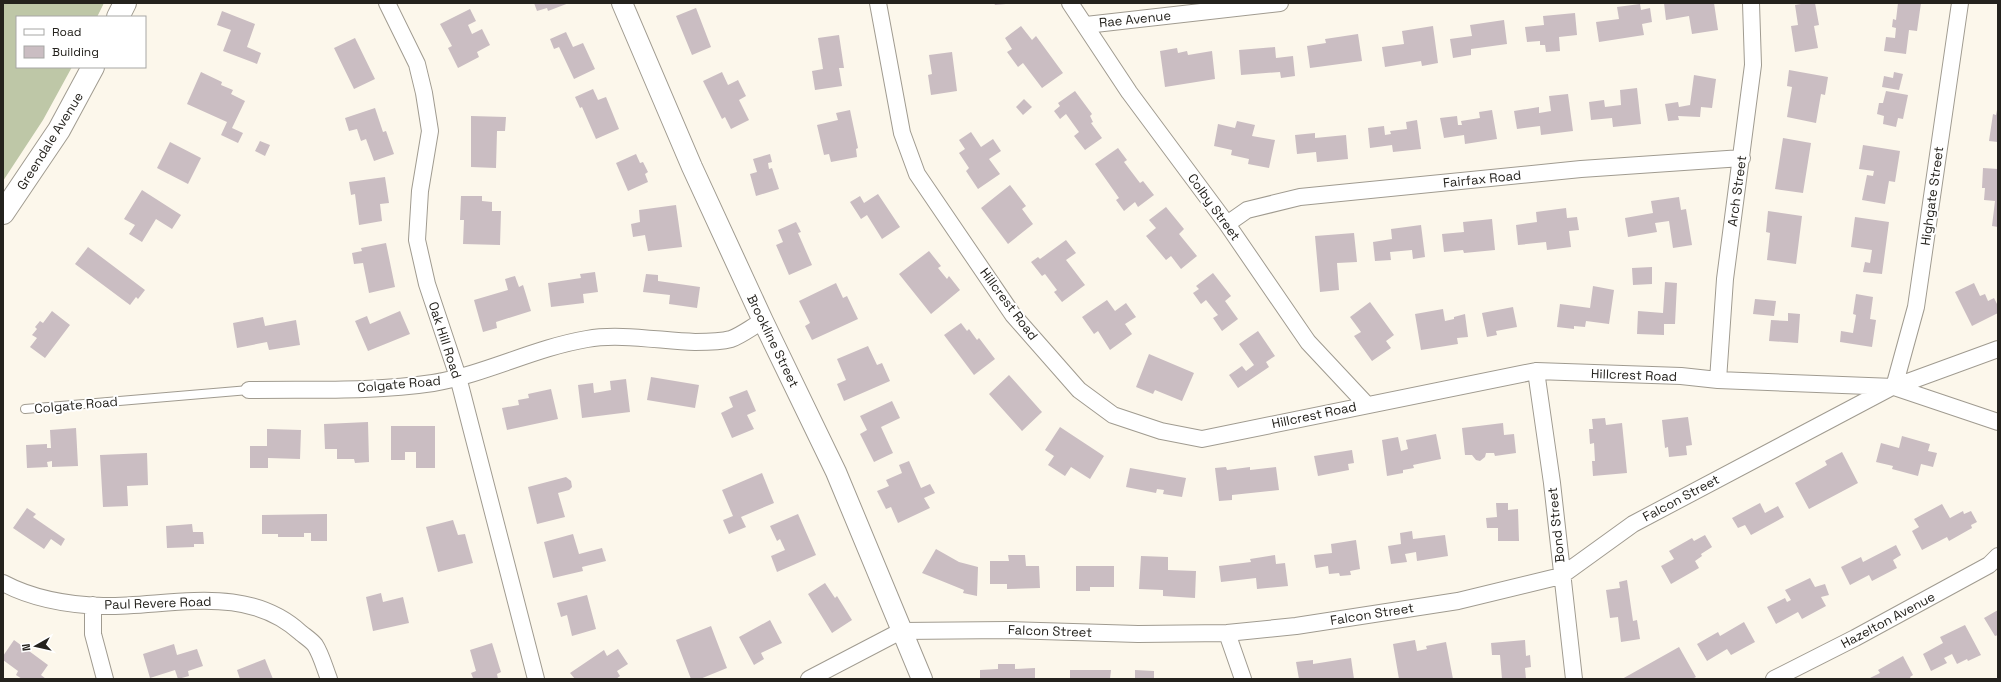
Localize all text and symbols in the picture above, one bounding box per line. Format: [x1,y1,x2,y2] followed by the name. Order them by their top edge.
[1098,7,1172,31] street label: Rae Avenue
[16,16,146,68] legend
[52,24,81,40] text: Road
[52,44,99,60] text: Building
[13,89,87,193] street label: Greendale Avenue
[1917,145,1947,247] street label: Highgate Street
[1724,154,1750,228] street label: Arch Street
[1442,166,1522,192] street label: Fairfax Road
[1184,170,1244,244] street label: Colby Street
[976,264,1042,344] street label: Hillcrest Road
[743,292,803,390] street label: Brookline Street
[425,299,465,381] street label: Oak Hill Road
[1591,365,1677,385] street label: Hillcrest Road
[357,372,441,396] street label: Colgate Road
[34,393,118,417] street label: Colgate Road
[1270,398,1358,432] street label: Hillcrest Road
[1640,471,1722,525] street label: Falcon Street
[1544,486,1568,564] street label: Bond Street
[1838,588,1938,652] street label: Hazelton Avenue
[104,593,212,613] street label: Paul Revere Road
[1329,599,1415,629] street label: Falcon Street
[1008,621,1093,641] street label: Falcon Street
[16,626,56,666] north arrow
[19,643,34,652] text: N

